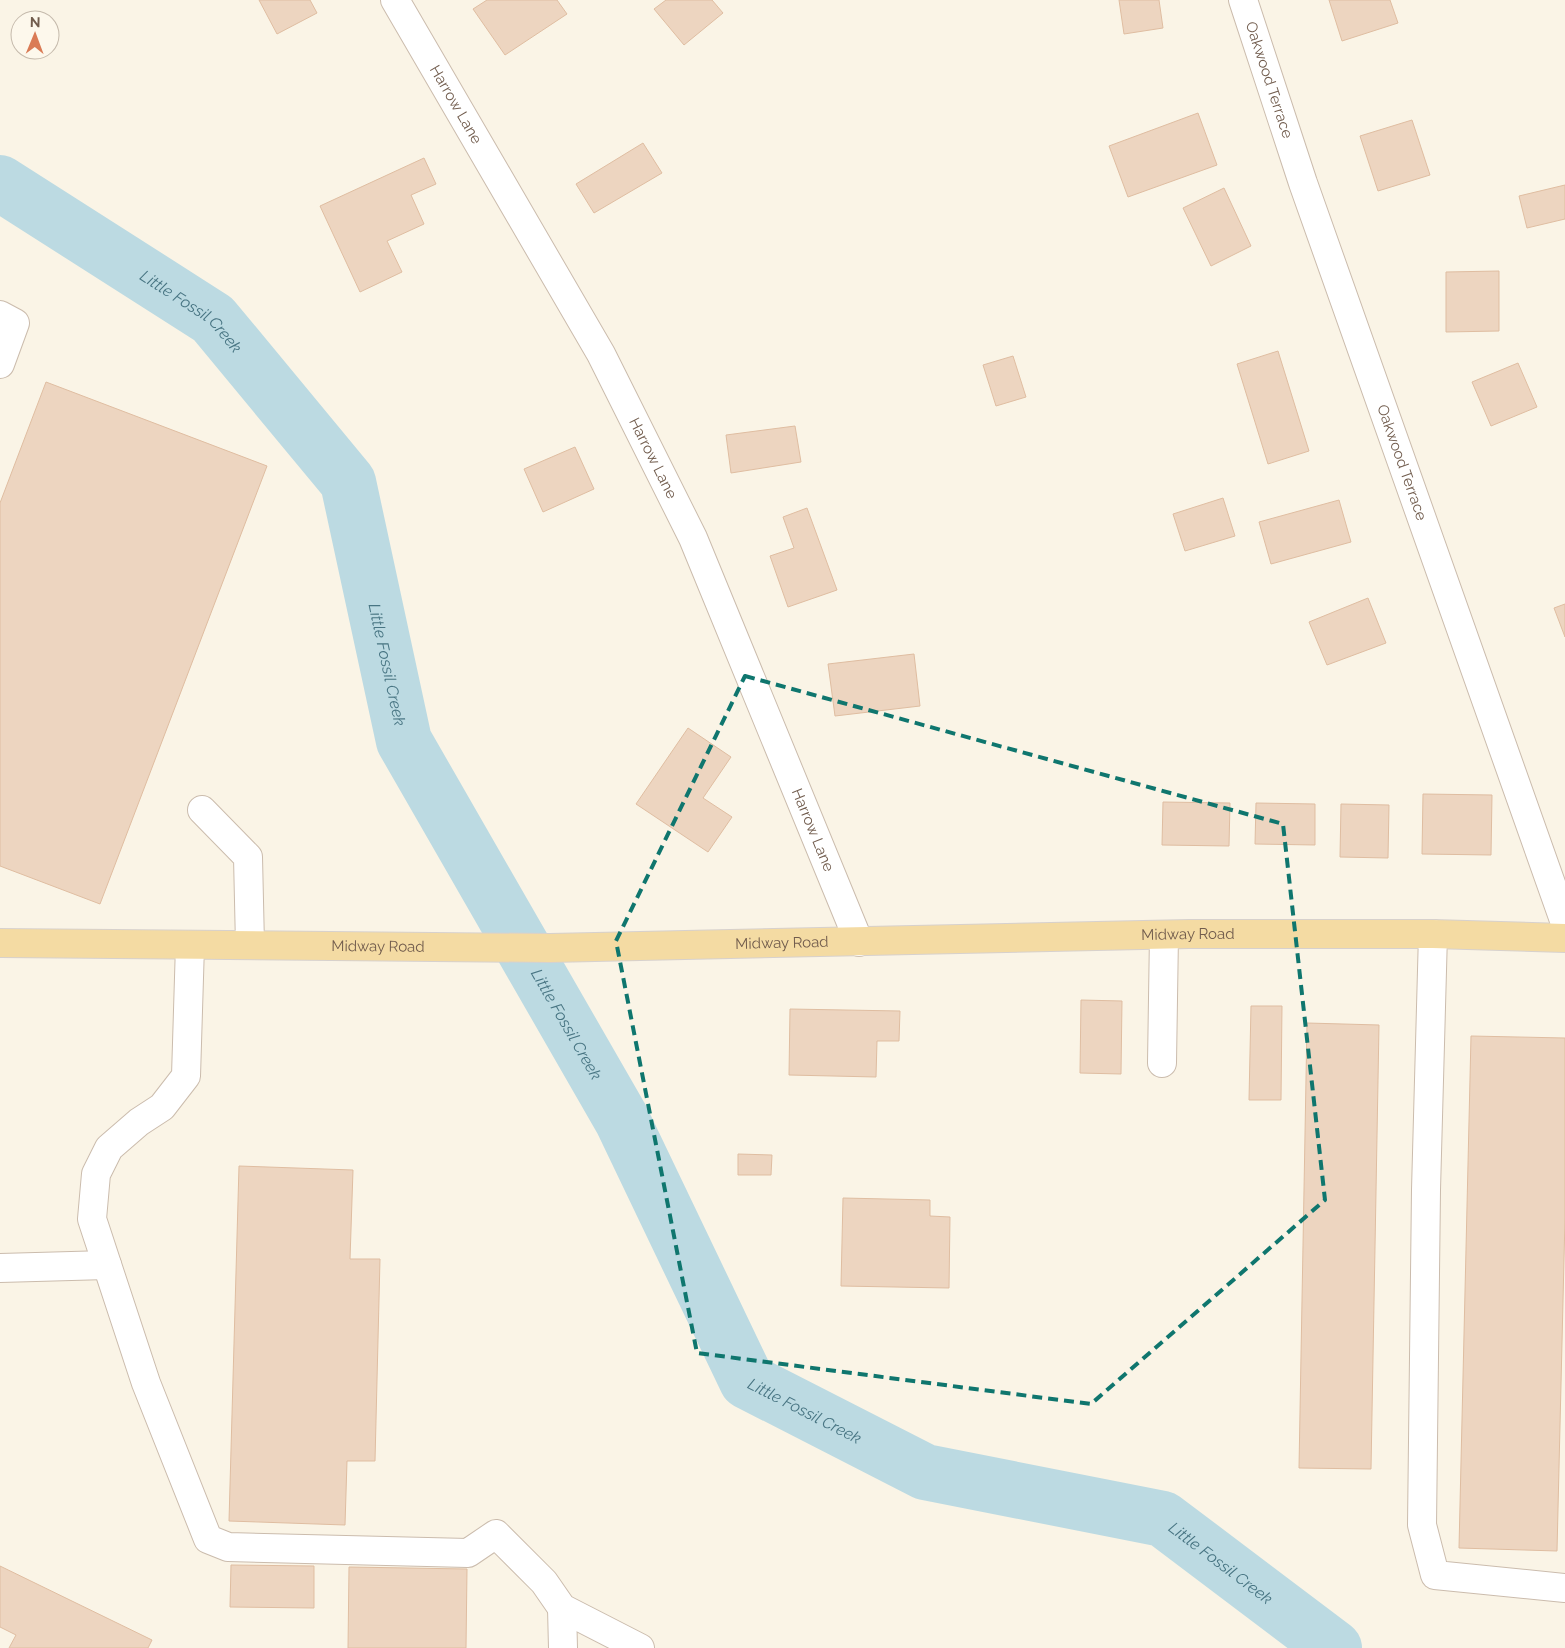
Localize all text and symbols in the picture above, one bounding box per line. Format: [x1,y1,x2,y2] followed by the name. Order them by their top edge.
[10,10,60,60] north arrow
[30,14,41,30] text: N
[1242,19,1297,141] street label: Oakwood Terrace
[426,62,486,147] street label: Harrow Lane
[137,266,247,357] water label: Little Fossil Creek
[1373,402,1431,523] street label: Oakwood Terrace
[625,415,681,502] street label: Harrow Lane
[365,601,410,728] water label: Little Fossil Creek
[788,786,838,874] street label: Harrow Lane
[1141,925,1234,944] street label: Midway Road
[735,933,829,953] street label: Midway Road
[331,937,425,956] street label: Midway Road
[528,965,606,1083] water label: Little Fossil Creek
[745,1374,865,1448] water label: Little Fossil Creek
[1165,1518,1277,1608] water label: Little Fossil Creek

